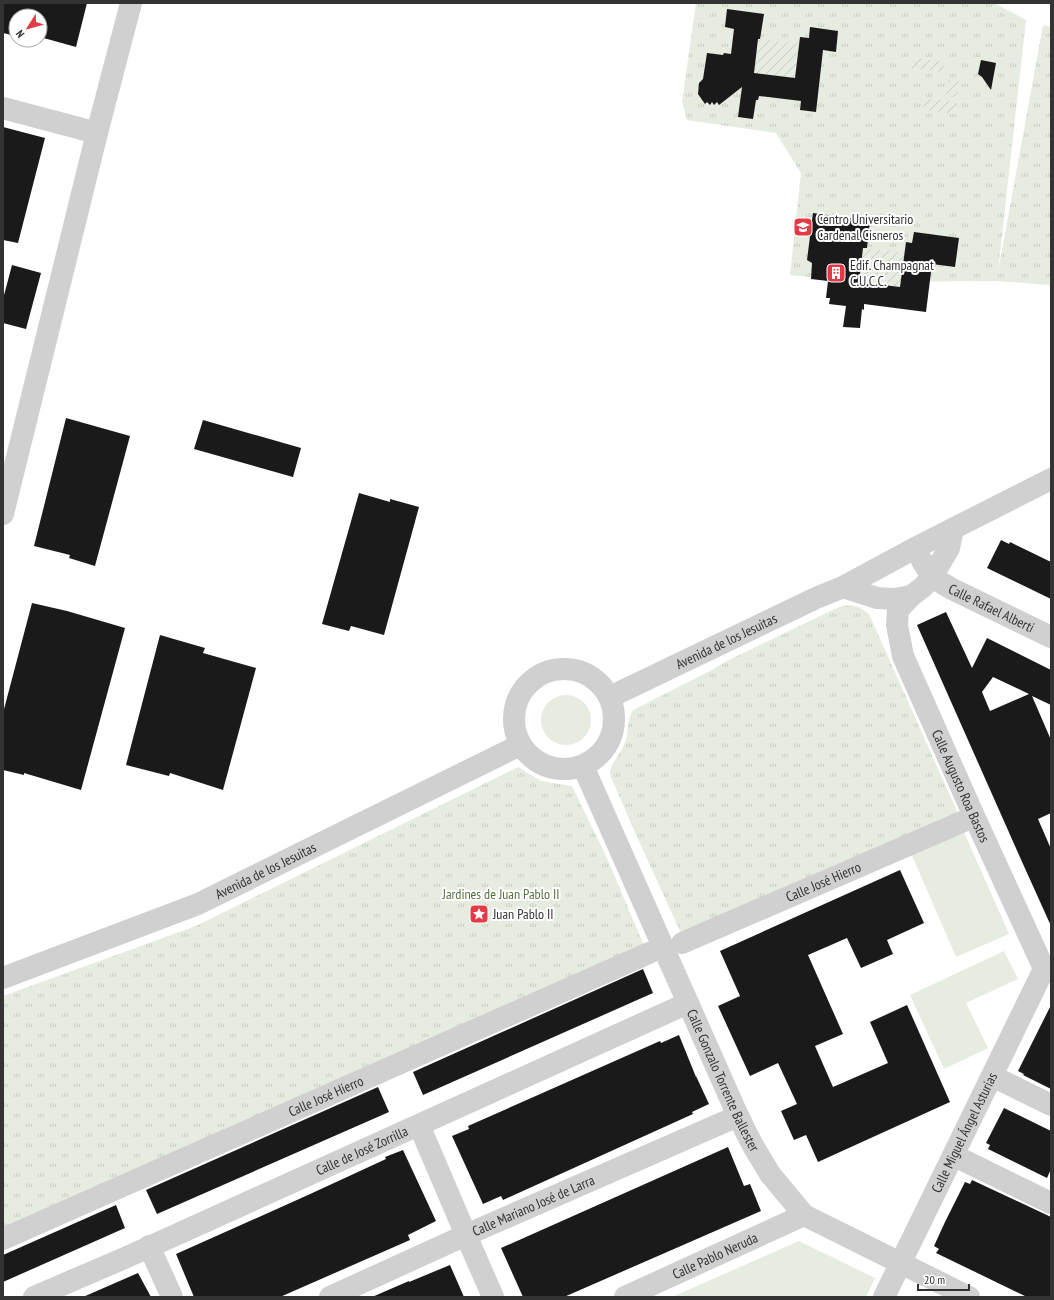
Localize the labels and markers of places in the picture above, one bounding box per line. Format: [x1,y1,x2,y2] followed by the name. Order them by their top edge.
[817,210,913,244] place label: Centro Universitario Cardenal Cisneros
[792,216,814,238] school or university icon: Centro Universitario Cardenal Cisneros
[850,256,934,290] place label: Edif. Champagnat C.U.C.C.
[825,262,847,284] building icon: Edif. Champagnat C.U.C.C.
[468,903,490,925] place icon: Juan Pablo II
[492,905,554,923] place label: Juan Pablo II

